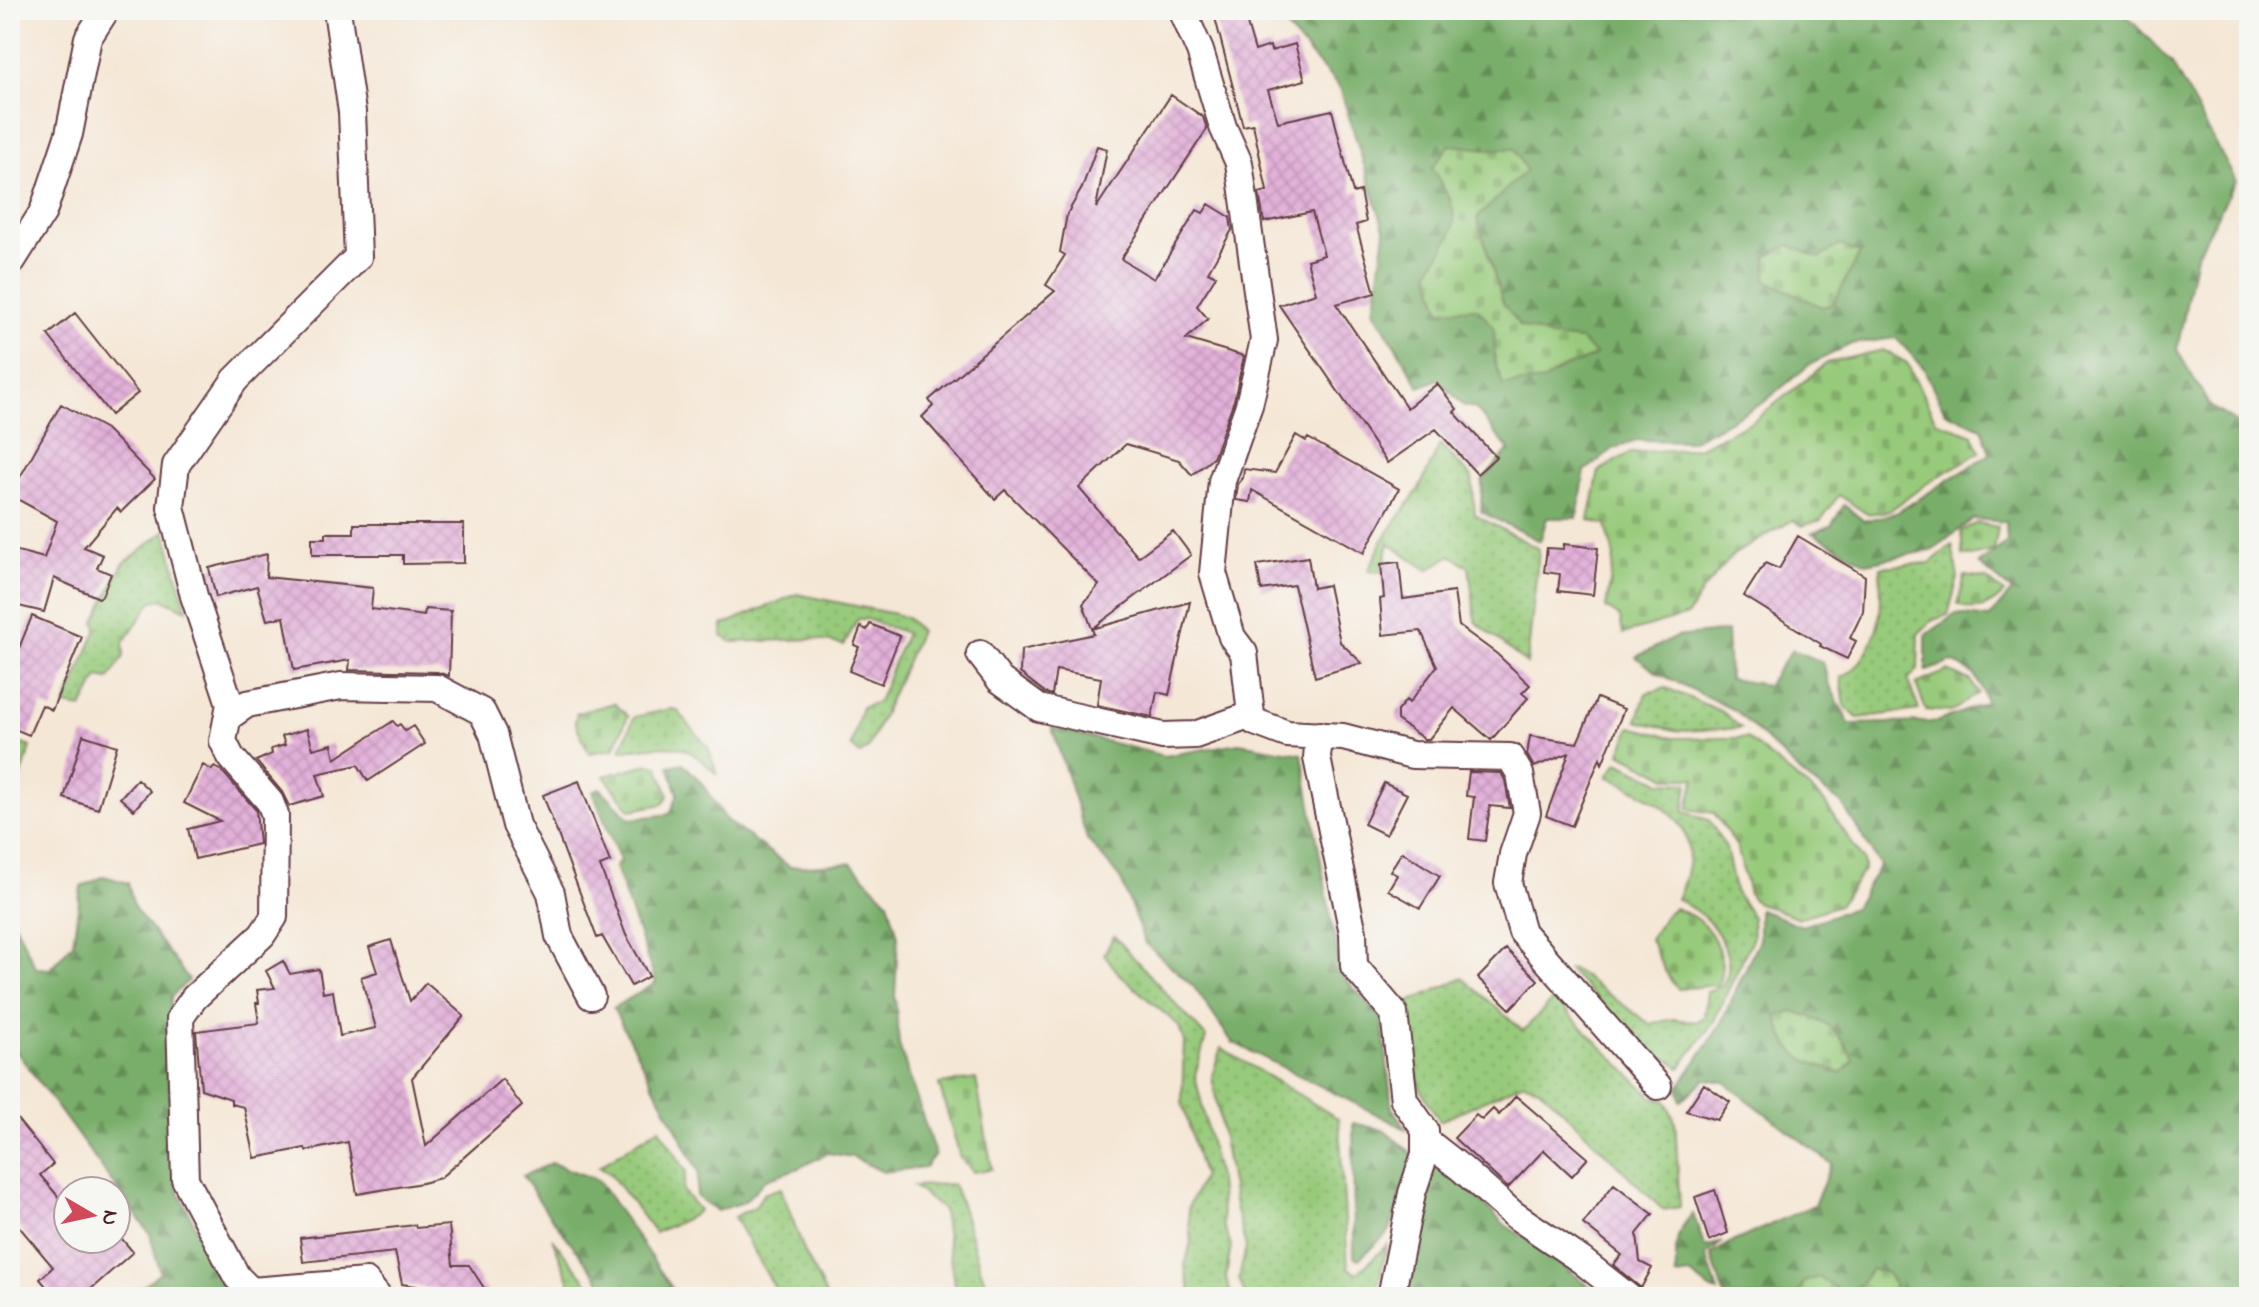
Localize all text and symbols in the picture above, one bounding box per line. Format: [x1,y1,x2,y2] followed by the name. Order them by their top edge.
[52,1175,132,1255] north arrow
[92,1208,126,1228] text: N

